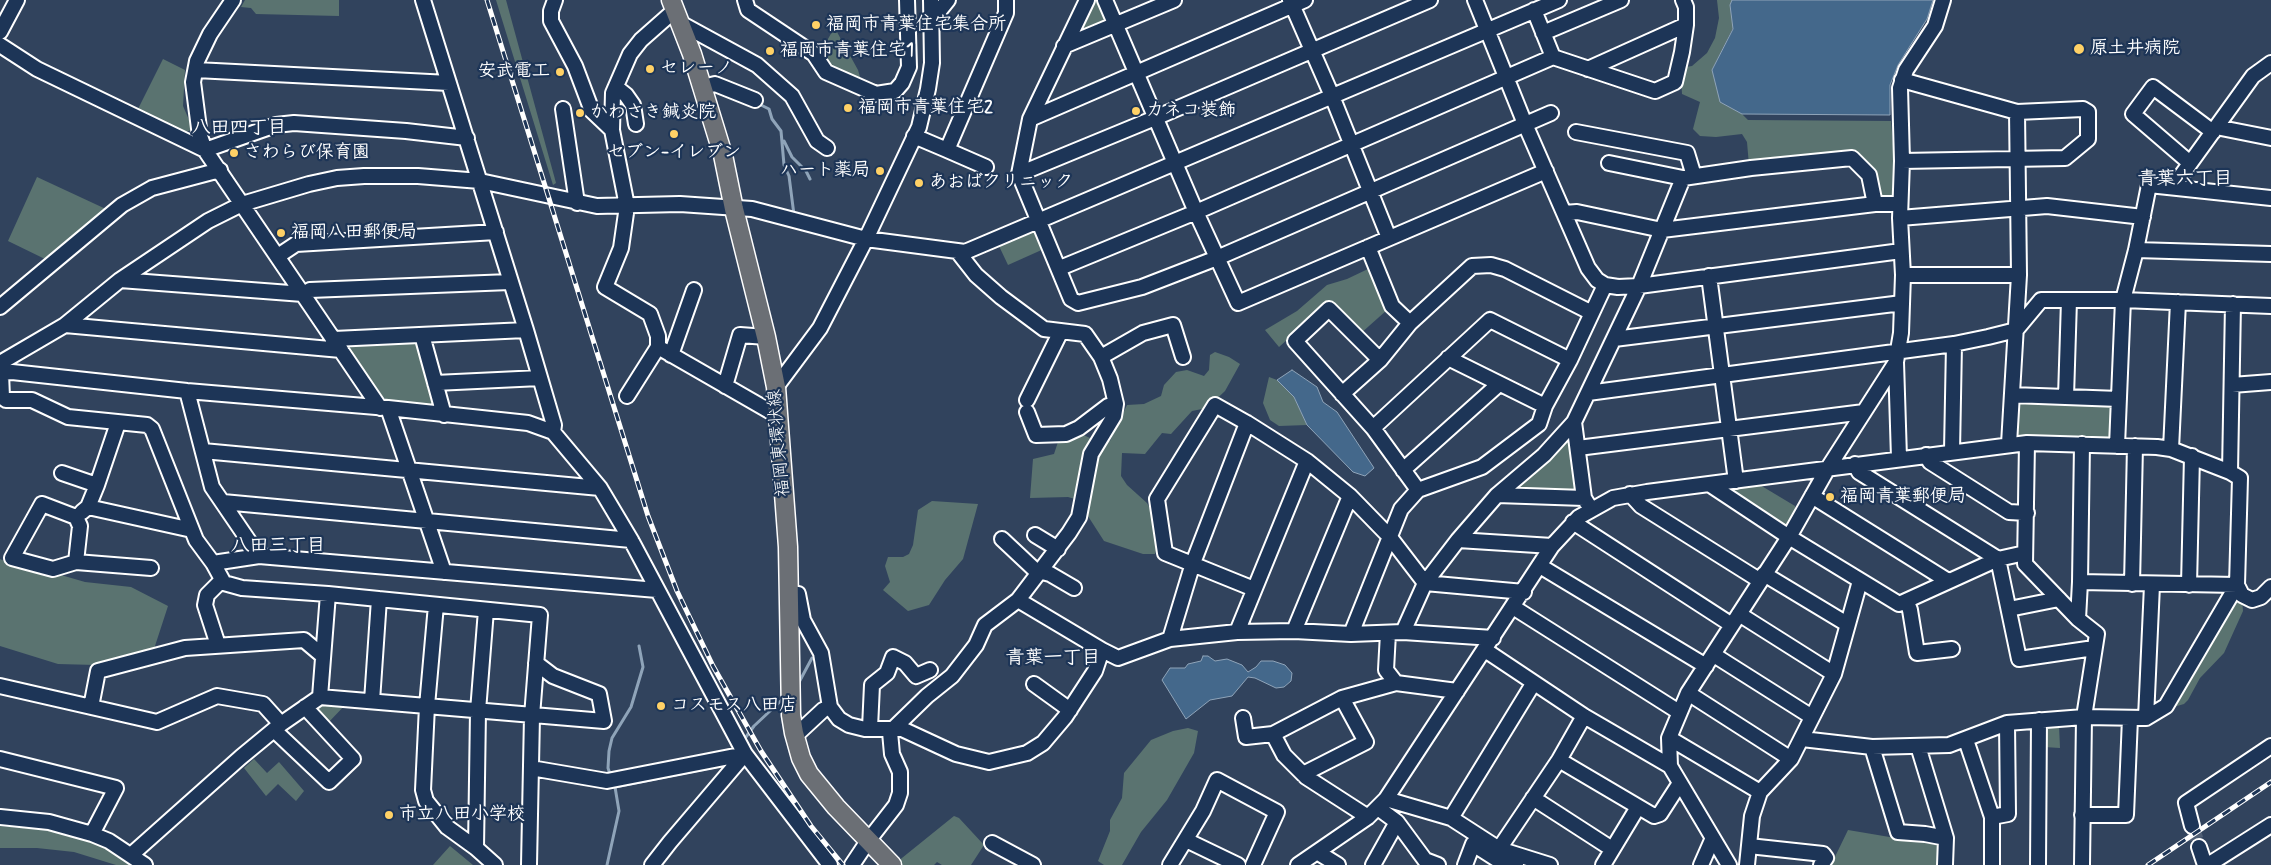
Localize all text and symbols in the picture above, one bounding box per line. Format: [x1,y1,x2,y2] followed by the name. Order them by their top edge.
[826,14,1006,36] place label: 福岡市青葉住宅集合所
[810,19,822,31] marker: 福岡市青葉住宅集合所
[2090,38,2180,60] place label: 原土井病院
[780,40,914,62] place label: 福岡市青葉住宅1
[2072,42,2086,56] marker: 原土井病院
[764,45,776,57] marker: 福岡市青葉住宅1
[660,58,733,80] place label: セレーノ
[478,61,550,83] place label: 安武電工
[644,63,656,75] marker: セレーノ
[554,66,566,78] marker: 安武電工
[858,97,993,119] place label: 福岡市青葉住宅2
[1146,100,1236,122] place label: カネコ装飾
[590,102,716,124] place label: かわさき鍼炎院
[842,102,854,114] marker: 福岡市青葉住宅2
[1130,105,1142,117] marker: カネコ装飾
[574,107,586,119] marker: かわさき鍼炎院
[192,118,286,140] district label: 八田四丁目
[668,128,680,140] marker: セブン-イレブン
[244,142,370,164] place label: さわらび保育園
[607,142,741,164] place label: セブン-イレブン
[228,147,240,159] marker: さわらび保育園
[780,160,870,182] place label: ハート薬局
[874,165,886,177] marker: ハート薬局
[2138,169,2232,191] district label: 青葉六丁目
[929,172,1073,194] place label: あおばクリニック
[913,177,925,189] marker: あおばクリニック
[291,222,417,244] place label: 福岡八田郵便局
[275,227,287,239] marker: 福岡八田郵便局
[765,388,795,498] street label: 福岡東環状線
[1840,486,1966,508] place label: 福岡青葉郵便局
[1824,491,1836,503] marker: 福岡青葉郵便局
[231,536,325,558] district label: 八田三丁目
[1006,648,1100,670] district label: 青葉一丁目
[671,695,797,717] place label: コスモス八田店
[655,700,667,712] marker: コスモス八田店
[399,804,525,826] place label: 市立八田小学校
[383,809,395,821] marker: 市立八田小学校

